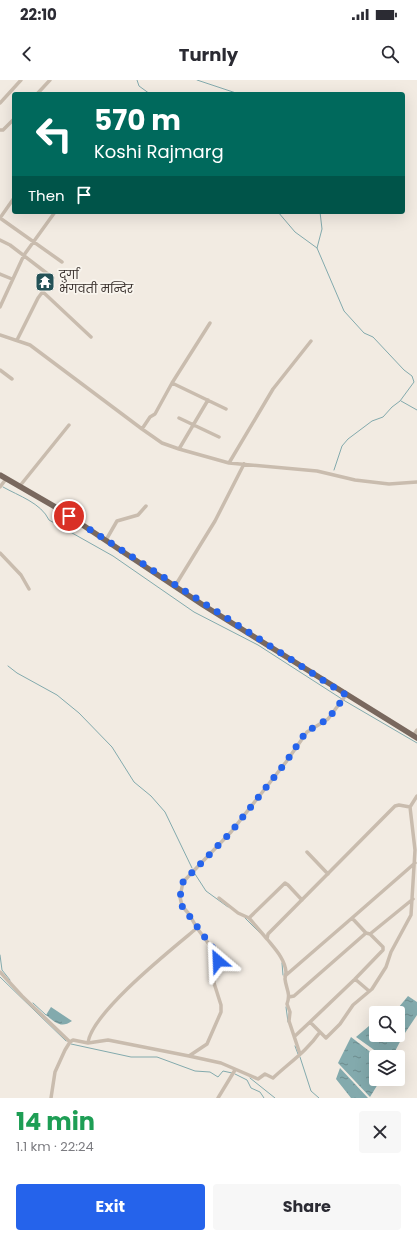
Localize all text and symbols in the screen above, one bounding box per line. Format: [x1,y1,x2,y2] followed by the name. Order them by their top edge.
[20,4,57,25] text: 22:10
[179,42,238,67] text: Turnly
[16,43,38,65] icon: back
[379,43,401,65] icon: search
[94,101,181,140] text: 570 m
[28,108,80,160] icon: left
[94,139,224,164] text: Koshi Rajmarg
[73,184,95,206] icon: arrive
[28,185,65,206] text: Then
[58,266,134,297] place label: दुर्गा भगवती मन्दिर
[34,271,56,293] temple icon: दुर्गा भगवती मन्दिर
[52,499,86,533] pin
[58,505,80,527] icon: arrive
[197,940,239,982] position arrow
[369,1006,405,1086] map controls
[369,1006,405,1042] button: search
[369,1050,405,1086] button: layers
[16,1105,95,1138] text: 14 min
[359,1111,401,1153] button: close
[16,1137,94,1156] text: 1.1 km · 22:24
[16,1184,205,1230] button: Exit
[213,1184,401,1230] button: Share

